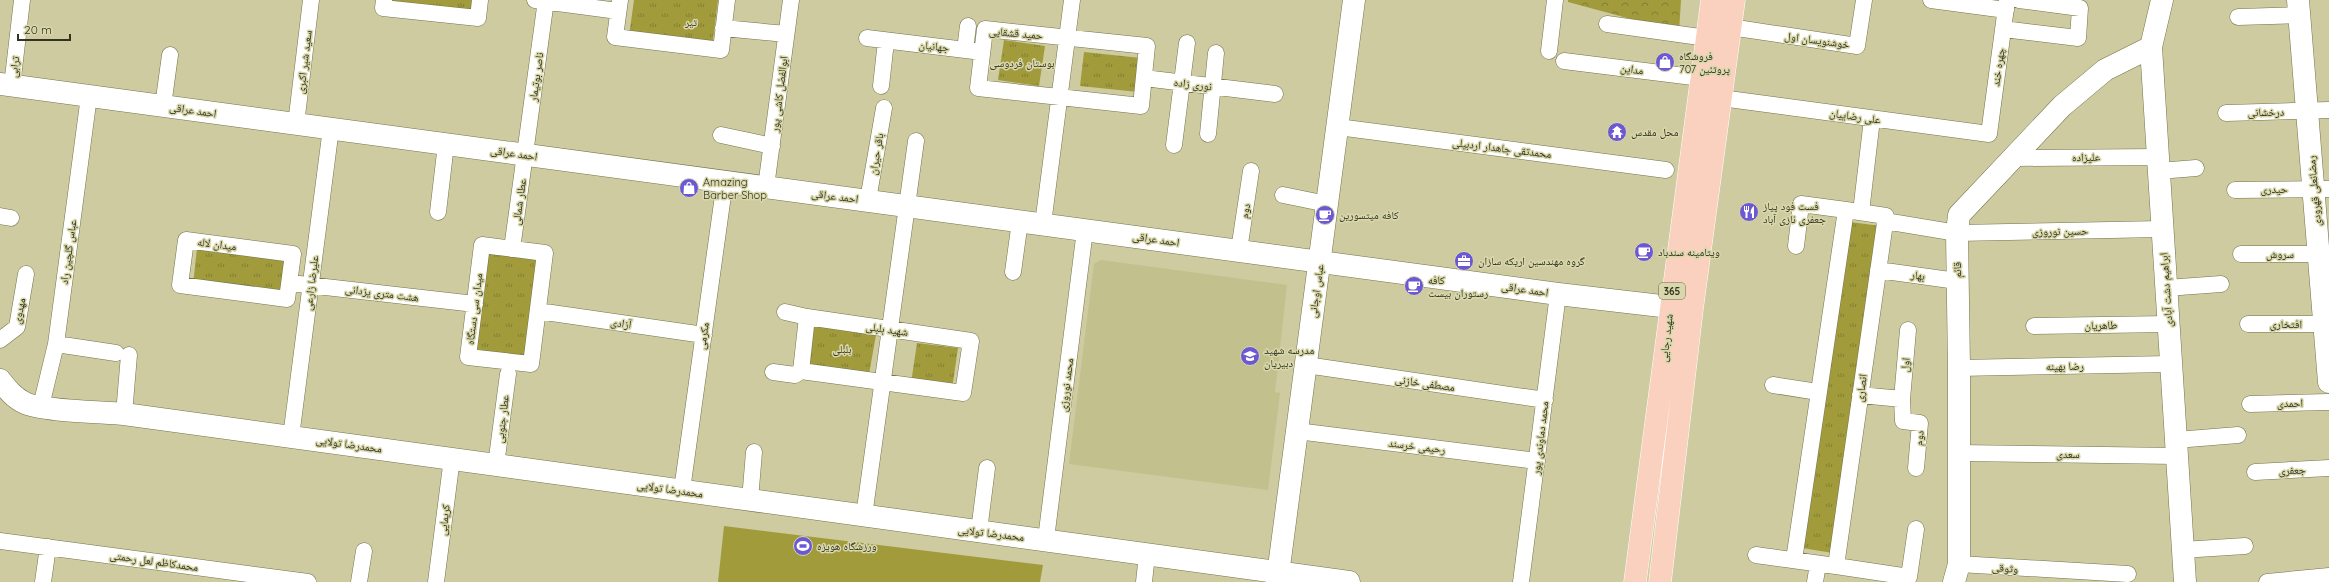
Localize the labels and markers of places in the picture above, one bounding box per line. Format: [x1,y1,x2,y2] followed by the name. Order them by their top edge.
[1679,49,1730,76] place label: فروشگاه پروتئین 707
[1654,51,1676,73] shop icon: فروشگاه پروتئین 707
[1606,121,1628,143] temple icon: محل مقدس
[1631,125,1678,139] place label: محل مقدس
[703,175,767,202] place label: Amazing Barber Shop
[678,177,700,199] shop icon: Amazing Barber Shop
[1762,199,1826,226] place label: فست فود پیاز جعفری نازی آباد
[1738,201,1760,223] restaurant icon: فست فود پیاز جعفری نازی آباد
[1314,204,1336,226] cafe icon: کافه میتسورین
[1339,208,1399,222] place label: کافه میتسورین
[1633,241,1655,263] cafe icon: ویتامینه سندباد
[1658,245,1720,259] place label: ویتامینه سندباد
[1453,250,1475,272] office icon: گروه مهندسین اریکه سازان
[1478,254,1585,268] place label: گروه مهندسین اریکه سازان
[1428,273,1488,300] place label: کافه رستوران بیست
[1403,275,1425,297] cafe icon: کافه رستوران بیست
[1264,343,1314,370] place label: مدرسه شهید دبیریان
[1239,345,1261,367] school or university icon: مدرسه شهید دبیریان
[792,535,814,557] sports icon: ورزشگاه هویزه
[817,539,877,553] place label: ورزشگاه هویزه

